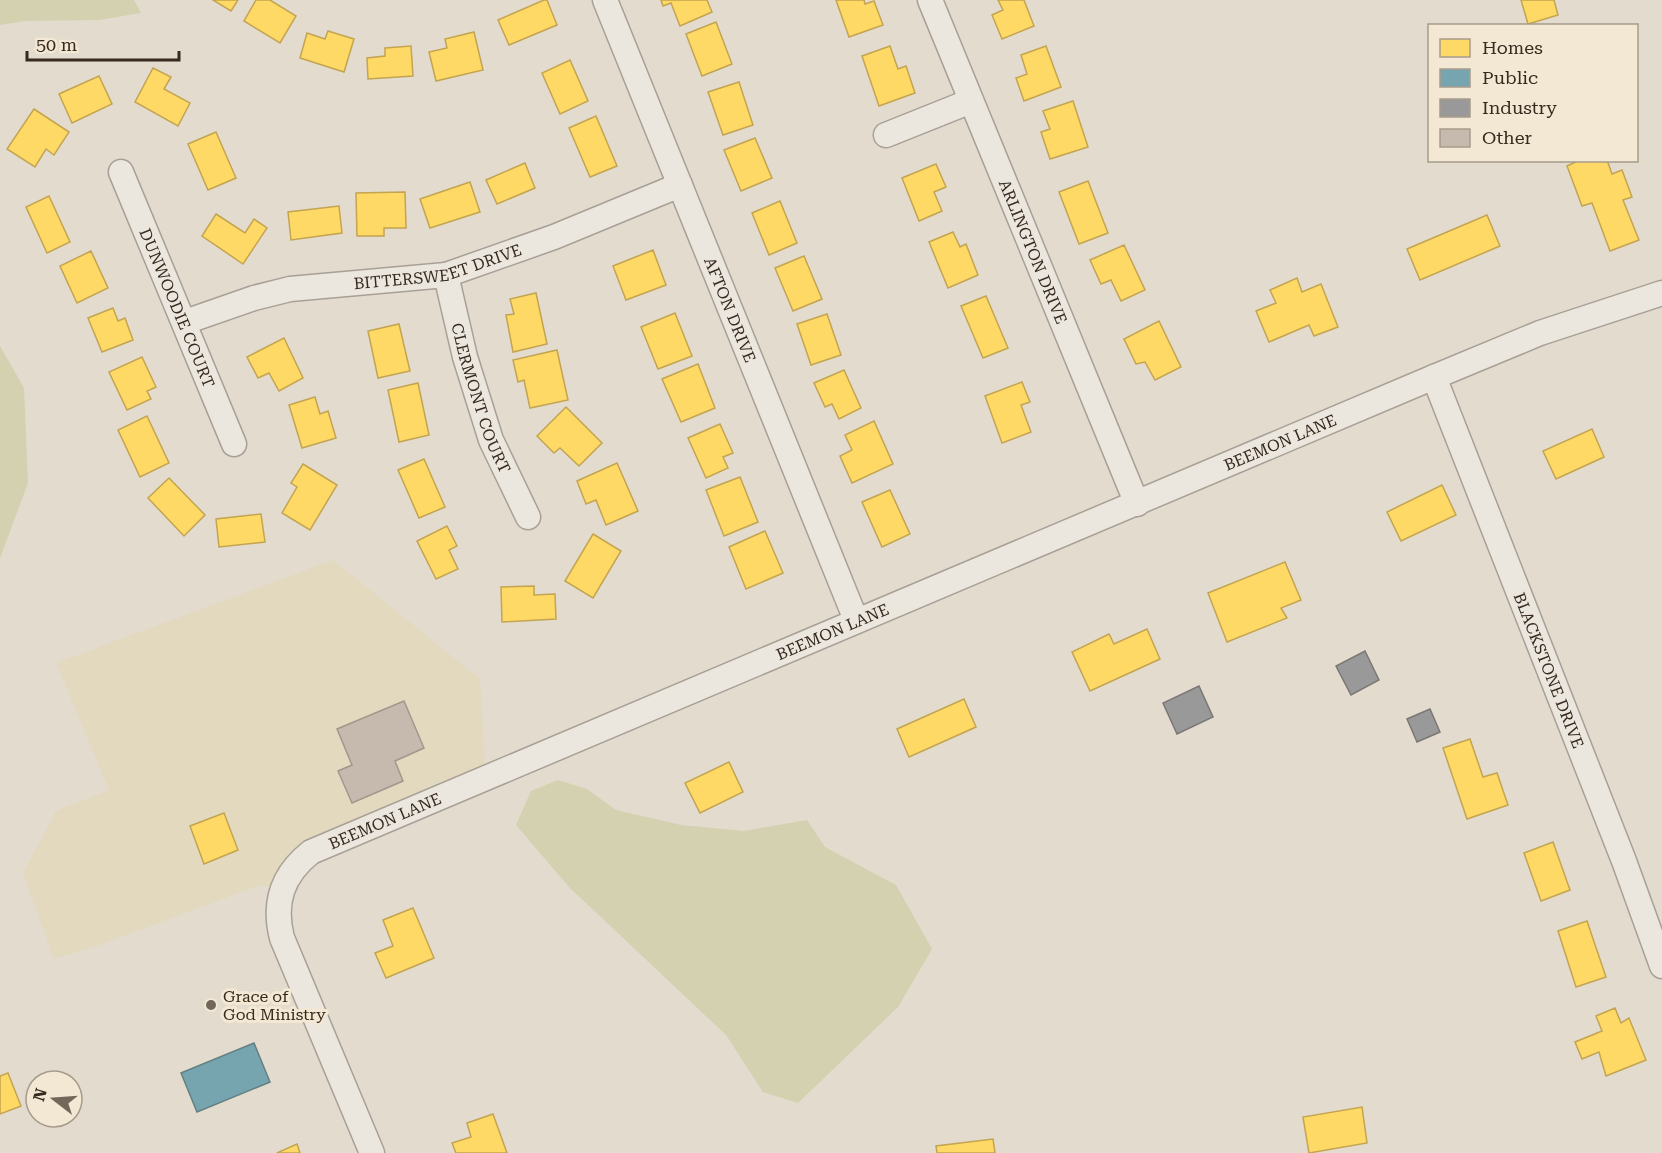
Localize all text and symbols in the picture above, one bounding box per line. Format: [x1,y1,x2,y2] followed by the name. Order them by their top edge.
[27,24,178,62] scale bar
[1428,24,1638,162] legend
[36,34,77,55] text: 50 m
[1482,37,1543,58] text: Homes
[1482,67,1538,88] text: Public
[1482,97,1557,118] text: Industry
[1482,127,1532,148] text: Other
[995,177,1071,327] street label: ARLINGTON DRIVE
[136,225,219,391] street label: DUNWOODIE COURT
[353,240,524,293] street label: BITTERSWEET DRIVE
[701,254,760,365] street label: AFTON DRIVE
[448,321,515,476] street label: CLERMONT COURT
[1221,410,1339,474] street label: BEEMON LANE
[1510,590,1588,751] street label: BLACKSTONE DRIVE
[773,599,891,664] street label: BEEMON LANE
[326,789,444,853] street label: BEEMON LANE
[223,987,326,1024] place label: Grace of God Ministry
[204,998,218,1012] marker: Grace of God Ministry
[24,1069,84,1129] north arrow
[29,1086,51,1103] text: N

